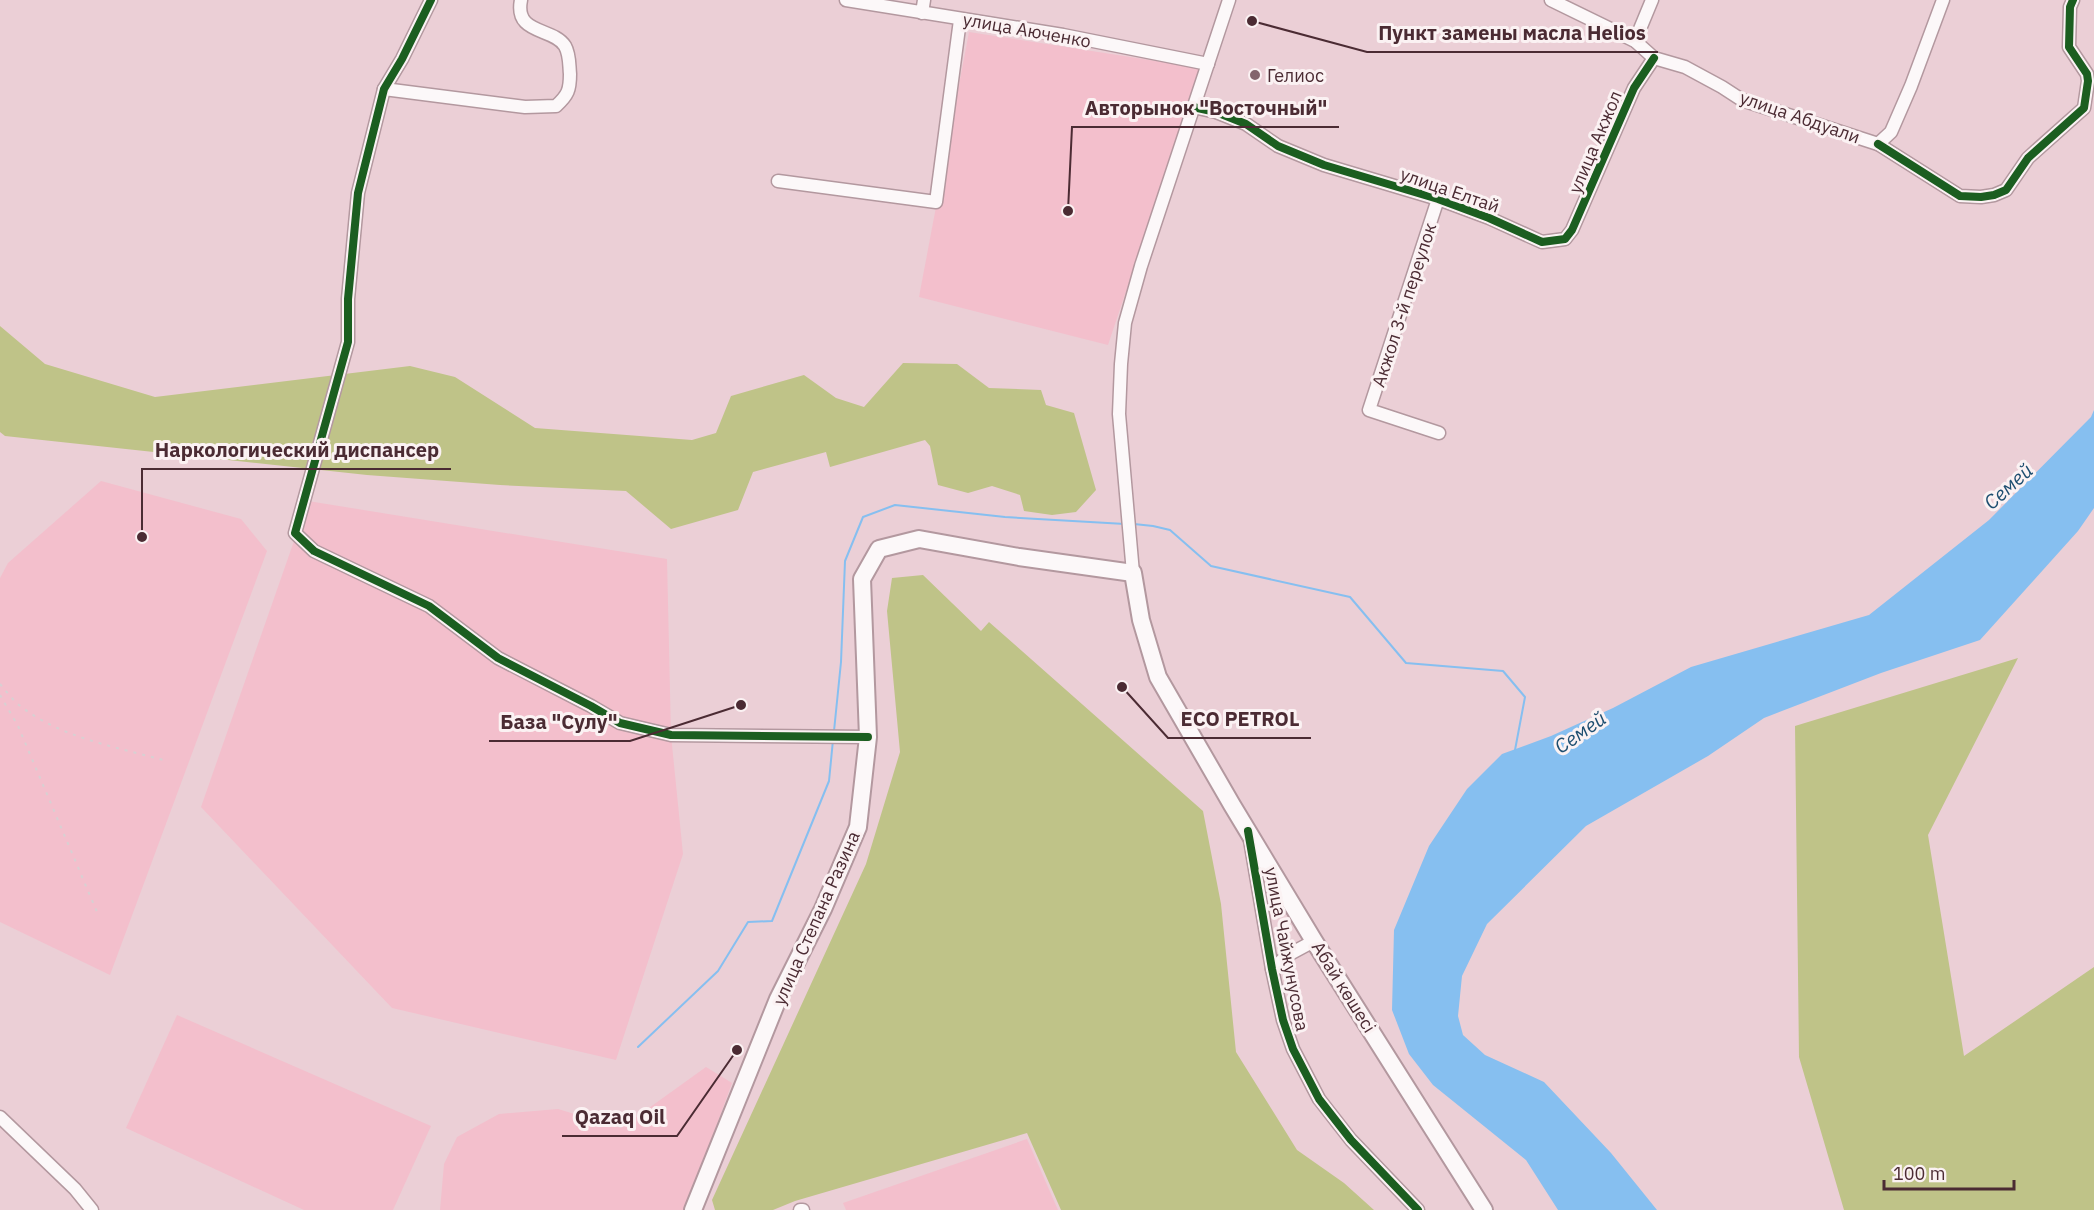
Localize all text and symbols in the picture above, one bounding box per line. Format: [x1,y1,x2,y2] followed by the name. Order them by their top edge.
[961,7,1093,53] street label: улица Аюченко
[1367,14,1658,52] callout: Пункт замены масла Helios
[1378,19,1646,46] text: Пункт замены масла Helios
[1267,64,1324,87] place label: Гелиос
[1248,68,1262,82] marker: Гелиос
[1737,86,1863,148] street label: улица Абдуали
[1563,87,1627,197] street label: улица Акжол
[1072,89,1339,127] callout: Авторынок "Восточный"
[1085,94,1327,121] text: Авторынок "Восточный"
[1397,162,1503,218] street label: улица Елтай
[1367,220,1441,390] street label: Акжол 3-й переулок
[142,431,451,469] callout: Наркологический диспансер
[155,436,439,463] text: Наркологический диспансер
[1978,457,2038,515] water label: Семей
[1168,700,1311,738] callout: ECO PETROL
[489,703,630,741] callout: База "Сулу"
[1181,705,1300,732] text: ECO PETROL
[1549,705,1611,759] water label: Семей
[500,708,618,735] text: База "Сулу"
[767,827,865,1009] street label: улица Степана Разина
[1260,865,1314,1033] street label: улица Чайжунусова
[1307,937,1381,1037] street label: Абай көшесі
[562,1098,677,1136] callout: Qazaq Oil
[575,1103,665,1130] text: Qazaq Oil
[1884,1153,2014,1191] scale bar
[1893,1162,1945,1185] text: 100 m

